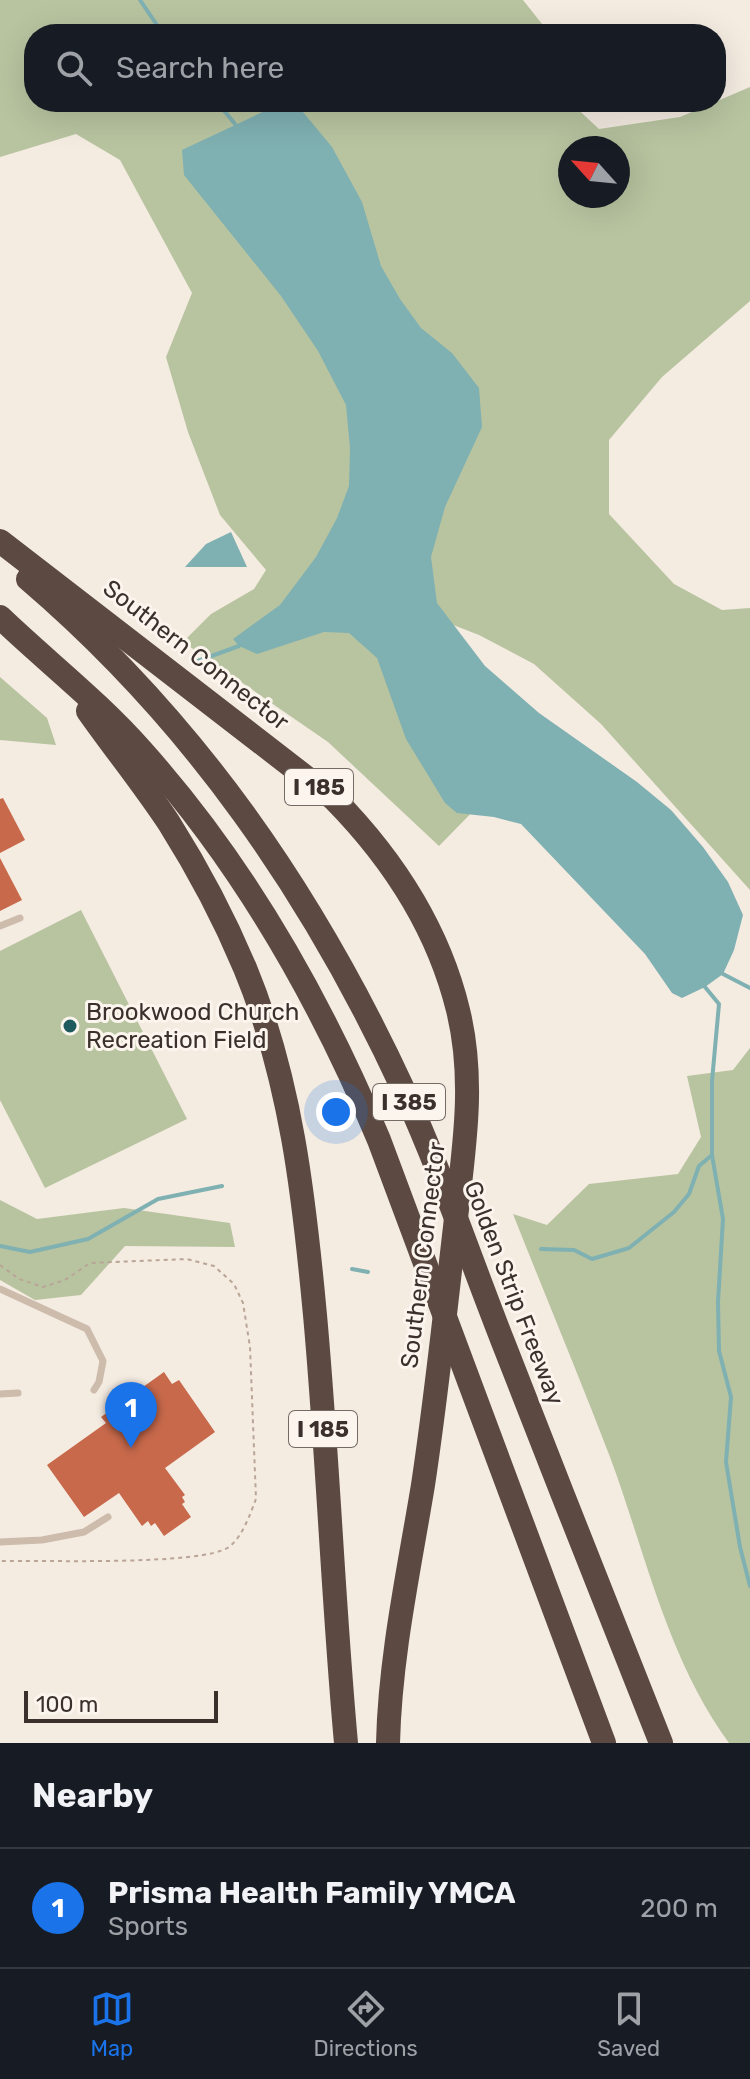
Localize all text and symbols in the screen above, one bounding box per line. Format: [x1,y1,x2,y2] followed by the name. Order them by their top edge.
[24,24,726,112] search box
[52,46,96,90] icon: search
[116,50,284,86] text: Search here
[558,136,630,208] north arrow
[98,574,294,736] street label: Southern Connector
[285,769,353,805] road number: I 185
[86,998,299,1054] place label: Brookwood Church Recreation Field
[61,1017,79,1035] marker: Brookwood Church Recreation Field
[373,1084,445,1120] road number: I 385
[316,1092,356,1132] your location
[395,1140,451,1370] street label: Southern Connector
[458,1177,570,1409] street label: Golden Strip Freeway
[105,1382,157,1448] pin: 1
[289,1411,357,1447] road number: I 185
[24,1687,218,1723] scale bar
[36,1691,98,1718] text: 100 m
[32,1775,153,1816] text: Nearby
[108,1875,516,1911] text: Prisma Health Family YMCA
[52,1893,64,1924] text: 1
[640,1893,718,1924] text: 200 m
[108,1911,188,1942] text: Sports
[90,1987,134,2062] tab: Map
[313,1987,418,2062] tab: Directions
[597,1987,660,2062] tab: Saved

